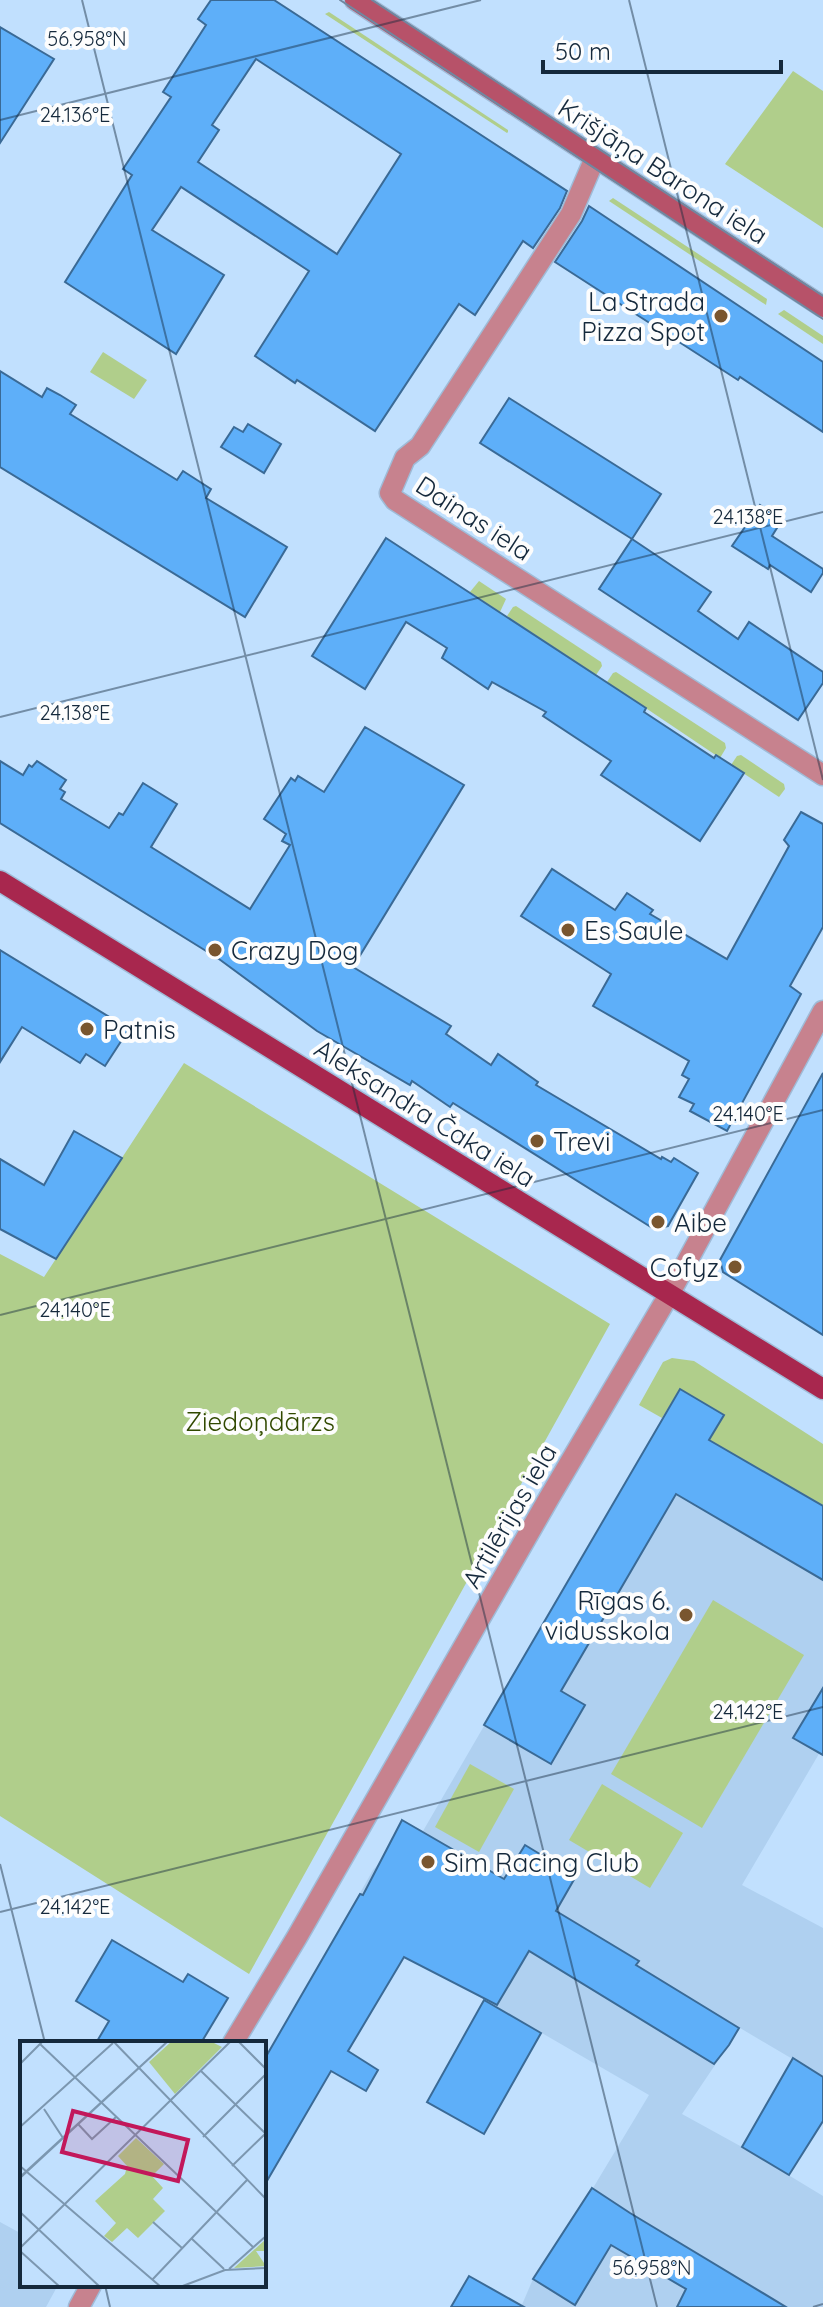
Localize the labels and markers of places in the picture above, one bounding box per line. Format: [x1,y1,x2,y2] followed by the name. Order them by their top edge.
[581,285,705,348] place label: La Strada Pizza Spot
[712,307,730,325] marker: La Strada Pizza Spot
[584,914,683,947] place label: Es Saule
[559,921,577,939] marker: Es Saule
[231,934,359,967] place label: Crazy Dog
[206,941,224,959] marker: Crazy Dog
[103,1013,176,1046] place label: Patnis
[78,1020,96,1038] marker: Patnis
[553,1125,610,1158] place label: Trevi
[528,1132,546,1150] marker: Trevi
[674,1206,727,1239] place label: Aibe
[649,1213,667,1231] marker: Aibe
[650,1251,719,1284] place label: Cofyz
[726,1258,744,1276] marker: Cofyz
[545,1584,670,1647] place label: Rīgas 6. vidusskola
[677,1606,695,1624] marker: Rīgas 6. vidusskola
[444,1846,639,1879] place label: Sim Racing Club
[419,1853,437,1871] marker: Sim Racing Club

